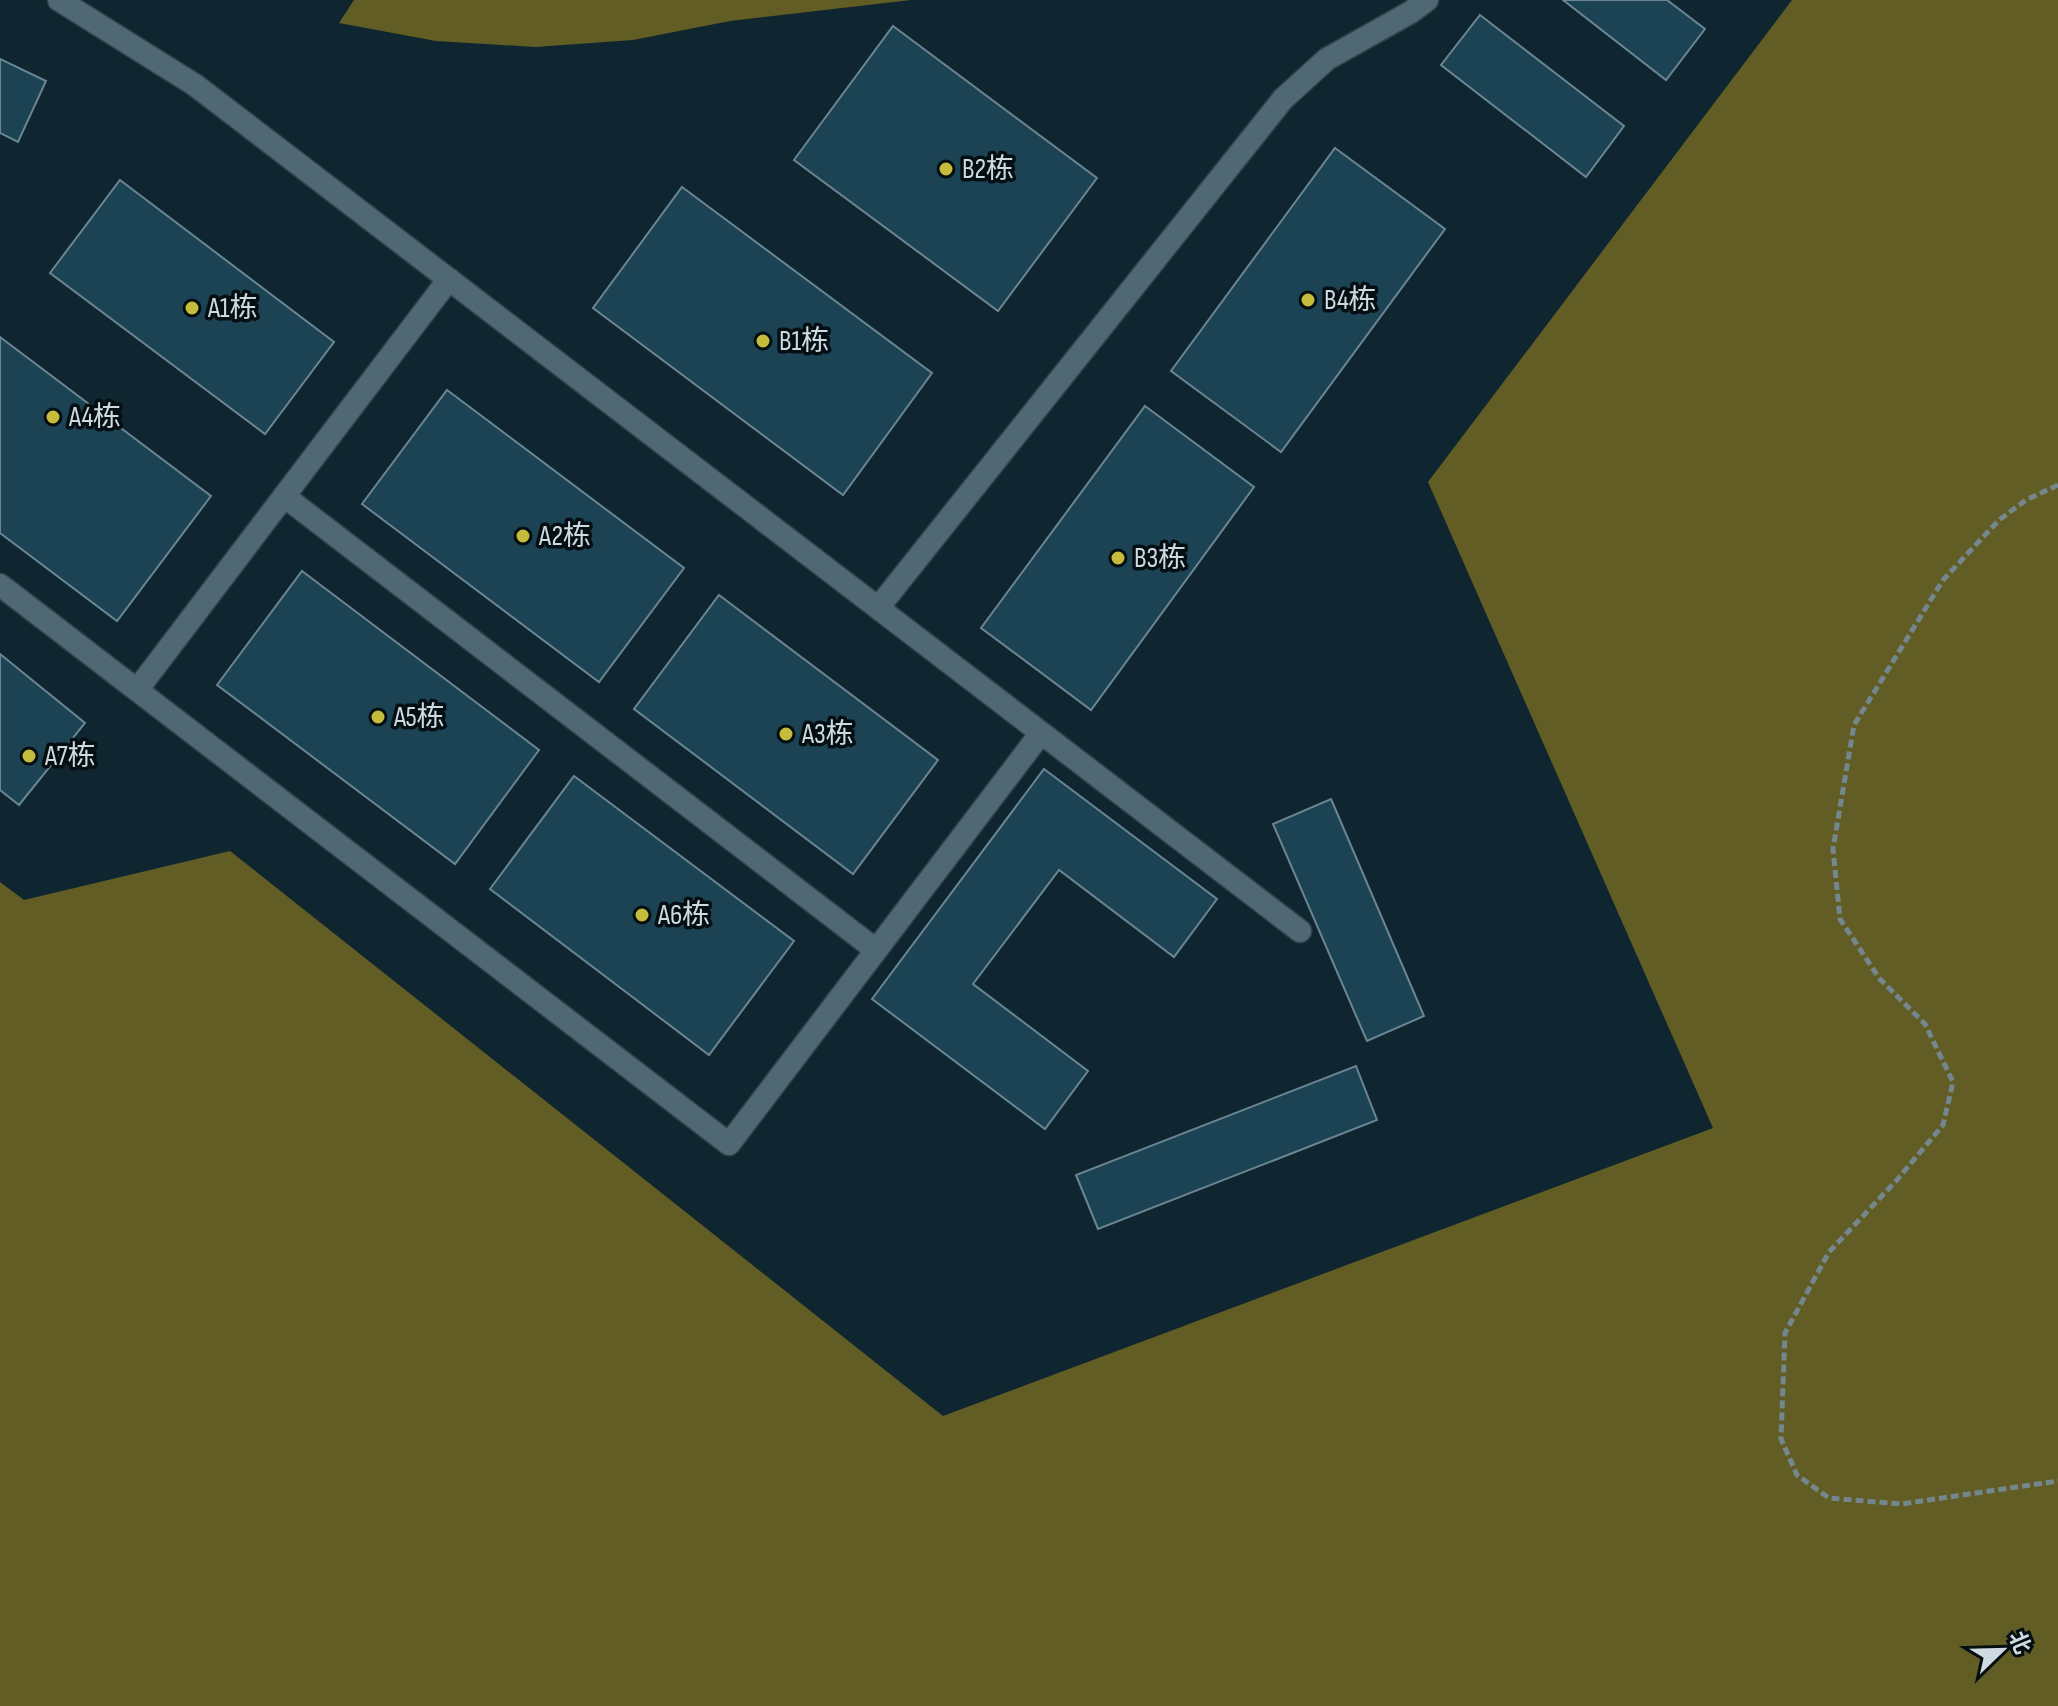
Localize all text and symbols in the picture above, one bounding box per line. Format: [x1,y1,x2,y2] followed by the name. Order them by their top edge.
[962,153,1014,186] place label: B2栋
[937,160,955,178] marker: B2栋
[1324,284,1377,317] place label: B4栋
[1299,291,1317,309] marker: B4栋
[207,292,258,325] place label: A1栋
[183,299,201,317] marker: A1栋
[779,325,829,358] place label: B1栋
[754,332,772,350] marker: B1栋
[68,401,121,434] place label: A4栋
[44,408,62,426] marker: A4栋
[538,520,591,553] place label: A2栋
[514,527,532,545] marker: A2栋
[1134,542,1186,575] place label: B3栋
[1109,549,1127,567] marker: B3栋
[393,701,445,734] place label: A5栋
[369,708,387,726] marker: A5栋
[801,718,854,751] place label: A3栋
[777,725,795,743] marker: A3栋
[44,740,96,773] place label: A7栋
[20,747,38,765] marker: A7栋
[657,899,710,932] place label: A6栋
[633,906,651,924] marker: A6栋
[1962,1610,2042,1690] north arrow
[2002,1627,2036,1658] text: 北

